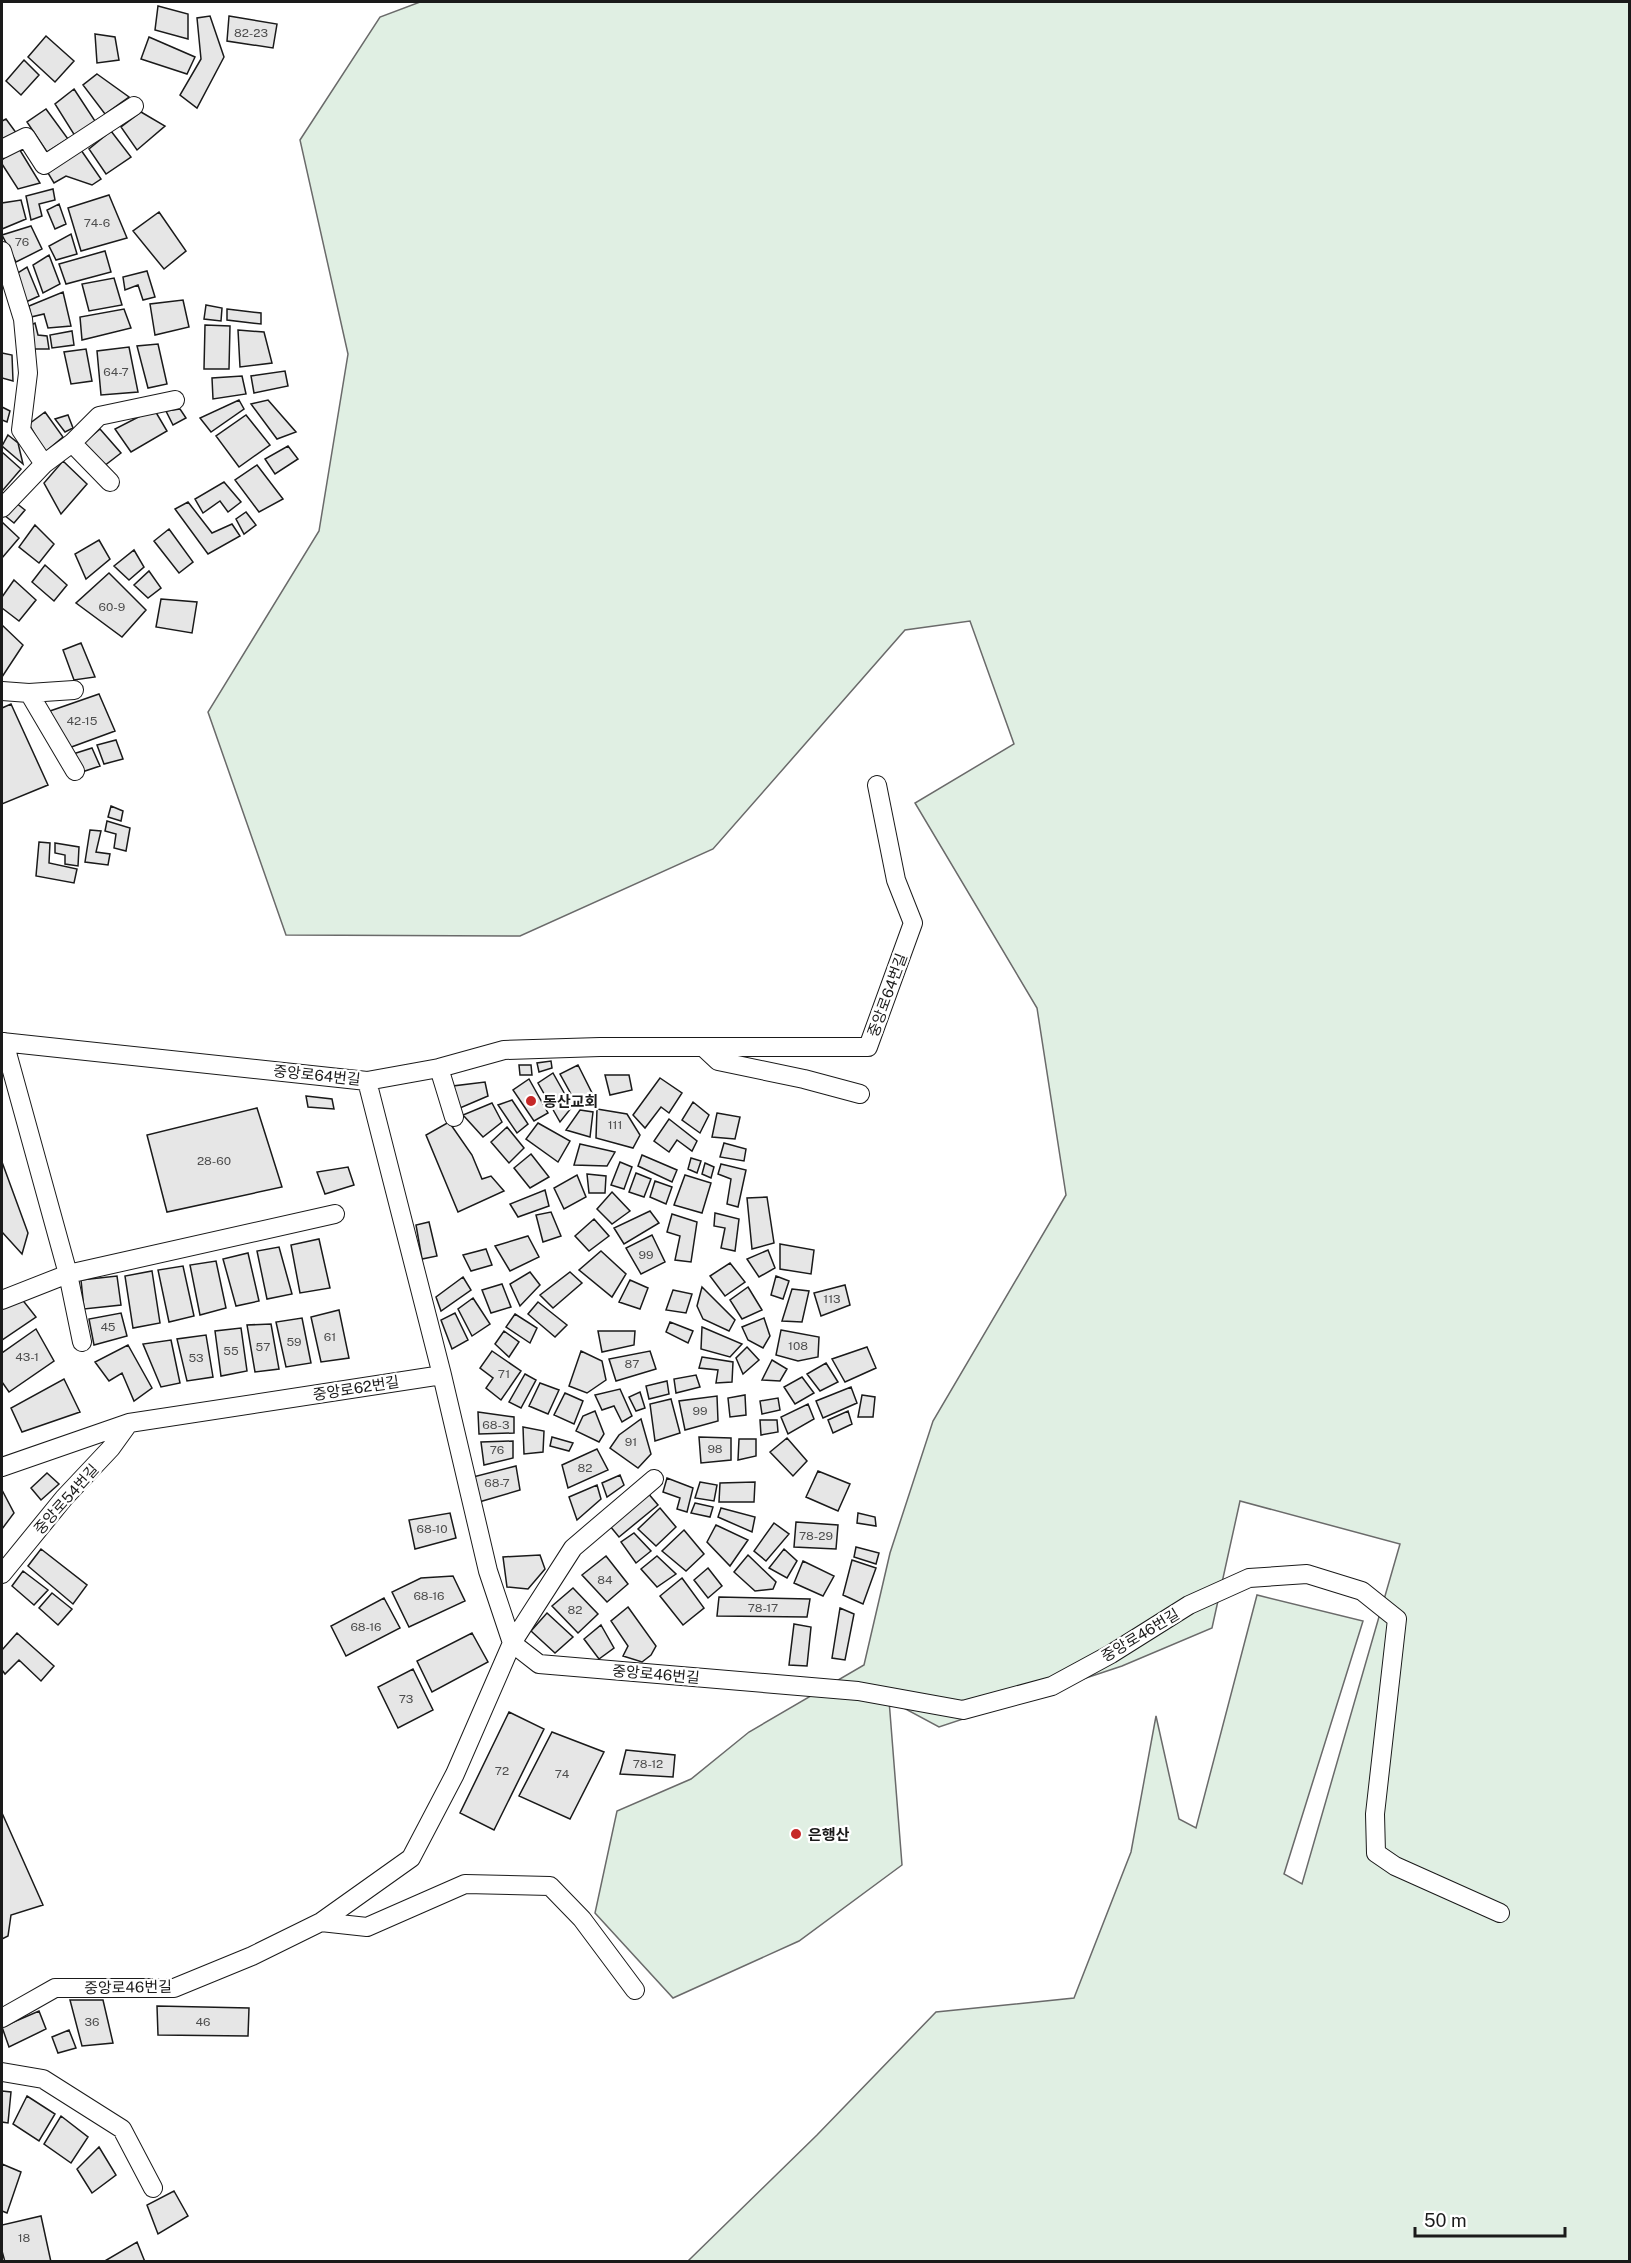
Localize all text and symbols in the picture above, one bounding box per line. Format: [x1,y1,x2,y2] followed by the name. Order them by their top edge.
[234,26,268,40] house number: 82-23
[84,216,110,230] house number: 74-6
[15,235,29,249] house number: 76
[103,365,129,379] house number: 64-7
[99,600,125,614] house number: 60-9
[67,714,98,728] house number: 42-15
[864,951,910,1039] street label: 중앙로64번길
[272,1062,362,1088] street label: 중앙로64번길
[543,1093,598,1110] place label: 동산교회
[524,1094,538,1108] marker: 동산교회
[608,1118,622,1132] house number: 111
[197,1154,231,1168] house number: 28-60
[639,1248,653,1262] house number: 99
[823,1292,841,1306] house number: 113
[100,1320,116,1334] house number: 45
[324,1330,336,1344] house number: 61
[286,1335,302,1349] house number: 59
[788,1339,808,1353] house number: 108
[256,1340,270,1354] house number: 57
[223,1344,239,1358] house number: 55
[15,1350,39,1364] house number: 43-1
[188,1351,204,1365] house number: 53
[625,1357,639,1371] house number: 87
[498,1367,510,1381] house number: 71
[312,1373,400,1403] street label: 중앙로62번길
[693,1404,707,1418] house number: 99
[482,1418,510,1432] house number: 68-3
[625,1435,637,1449] house number: 91
[707,1442,723,1456] house number: 98
[490,1443,504,1457] house number: 76
[30,1461,102,1537] street label: 중앙로54번길
[578,1461,592,1475] house number: 82
[484,1476,510,1490] house number: 68-7
[416,1522,448,1536] house number: 68-10
[799,1529,833,1543] house number: 78-29
[597,1573,613,1587] house number: 84
[413,1589,445,1603] house number: 68-16
[748,1601,778,1615] house number: 78-17
[568,1603,582,1617] house number: 82
[1098,1605,1182,1665] street label: 중앙로46번길
[350,1620,382,1634] house number: 68-16
[612,1662,700,1686] street label: 중앙로46번길
[399,1692,413,1706] house number: 73
[633,1757,663,1771] house number: 78-12
[495,1764,509,1778] house number: 72
[555,1767,570,1781] house number: 74
[808,1826,850,1843] place label: 은행산
[789,1827,803,1841] marker: 은행산
[84,1978,172,1996] street label: 중앙로46번길
[85,2015,99,2029] house number: 36
[195,2015,211,2029] house number: 46
[1415,2200,1565,2238] scale bar
[1424,2210,1467,2231] text: 50 m
[18,2231,31,2245] house number: 18

